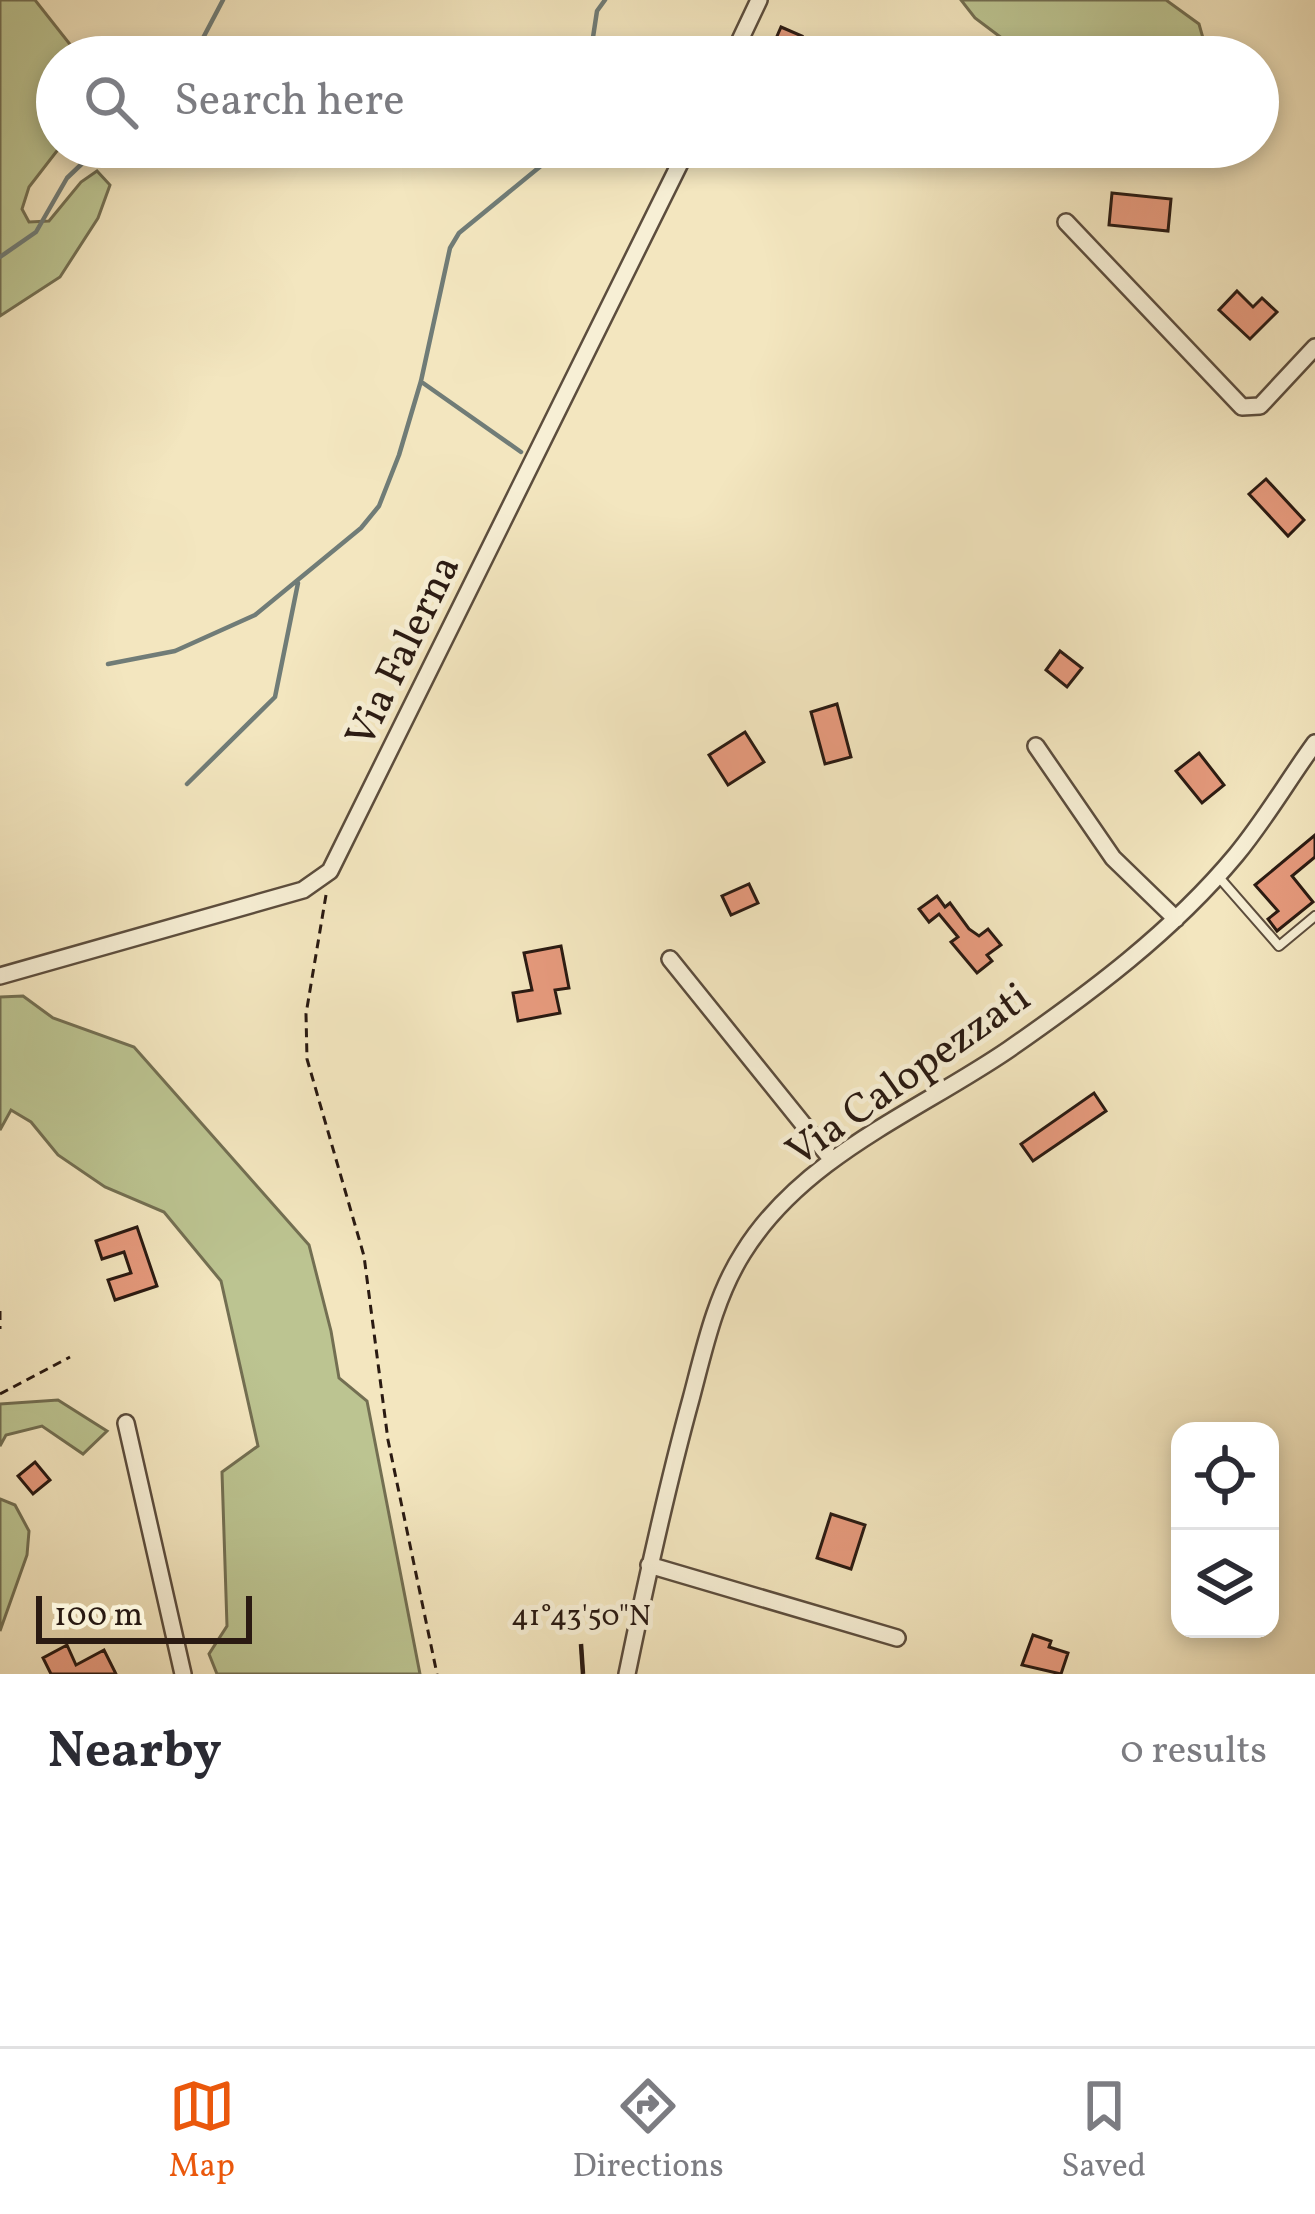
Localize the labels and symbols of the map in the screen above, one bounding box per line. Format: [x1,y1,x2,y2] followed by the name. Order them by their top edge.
[333,546,477,758] street label: Via Falerna
[776,971,1043,1183] street label: Via Calopezzati
[36,1590,252,1643] scale bar
[511,1596,651,1638] text: 41°43'50"N

